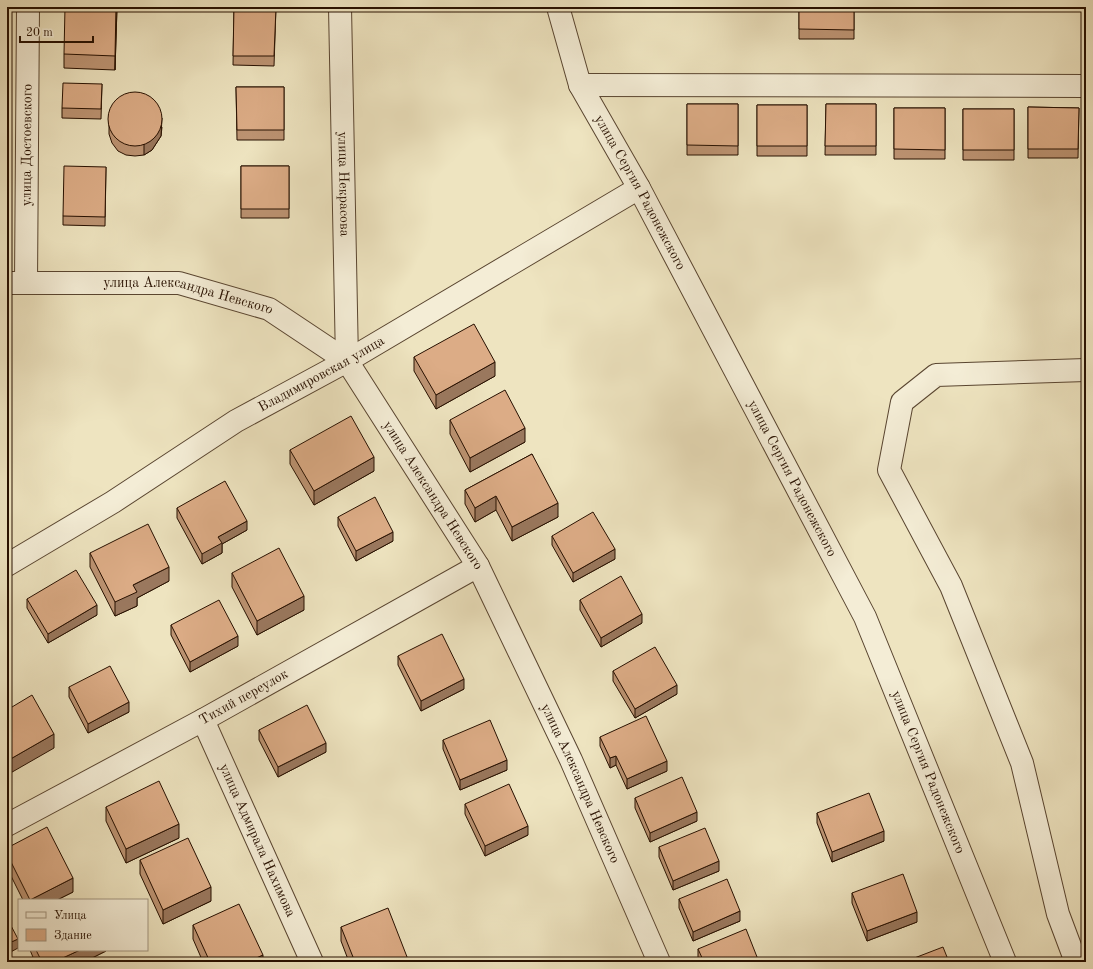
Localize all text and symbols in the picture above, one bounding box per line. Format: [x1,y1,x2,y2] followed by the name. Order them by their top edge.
[20,18,93,44] scale bar
[26,27,53,39] text: 20 m
[20,84,34,206] street label: улица Достоевского
[592,112,688,272] street label: улица Сергия Радонежского
[335,131,352,237] street label: улица Некрасова
[103,276,276,317] street label: улица Александра Невского
[256,333,387,415] street label: Владимировская улица
[745,398,839,559] street label: улица Сергия Радонежского
[380,419,486,572] street label: улица Александра Невского
[197,667,290,728] street label: Тихий переулок
[889,689,967,856] street label: улица Сергия Радонежского
[538,701,622,865] street label: улица Александра Невского
[217,762,298,919] street label: улица Адмирала Нахимова
[18,899,148,951] legend
[54,910,87,922] text: Улица
[54,930,92,942] text: Здание

